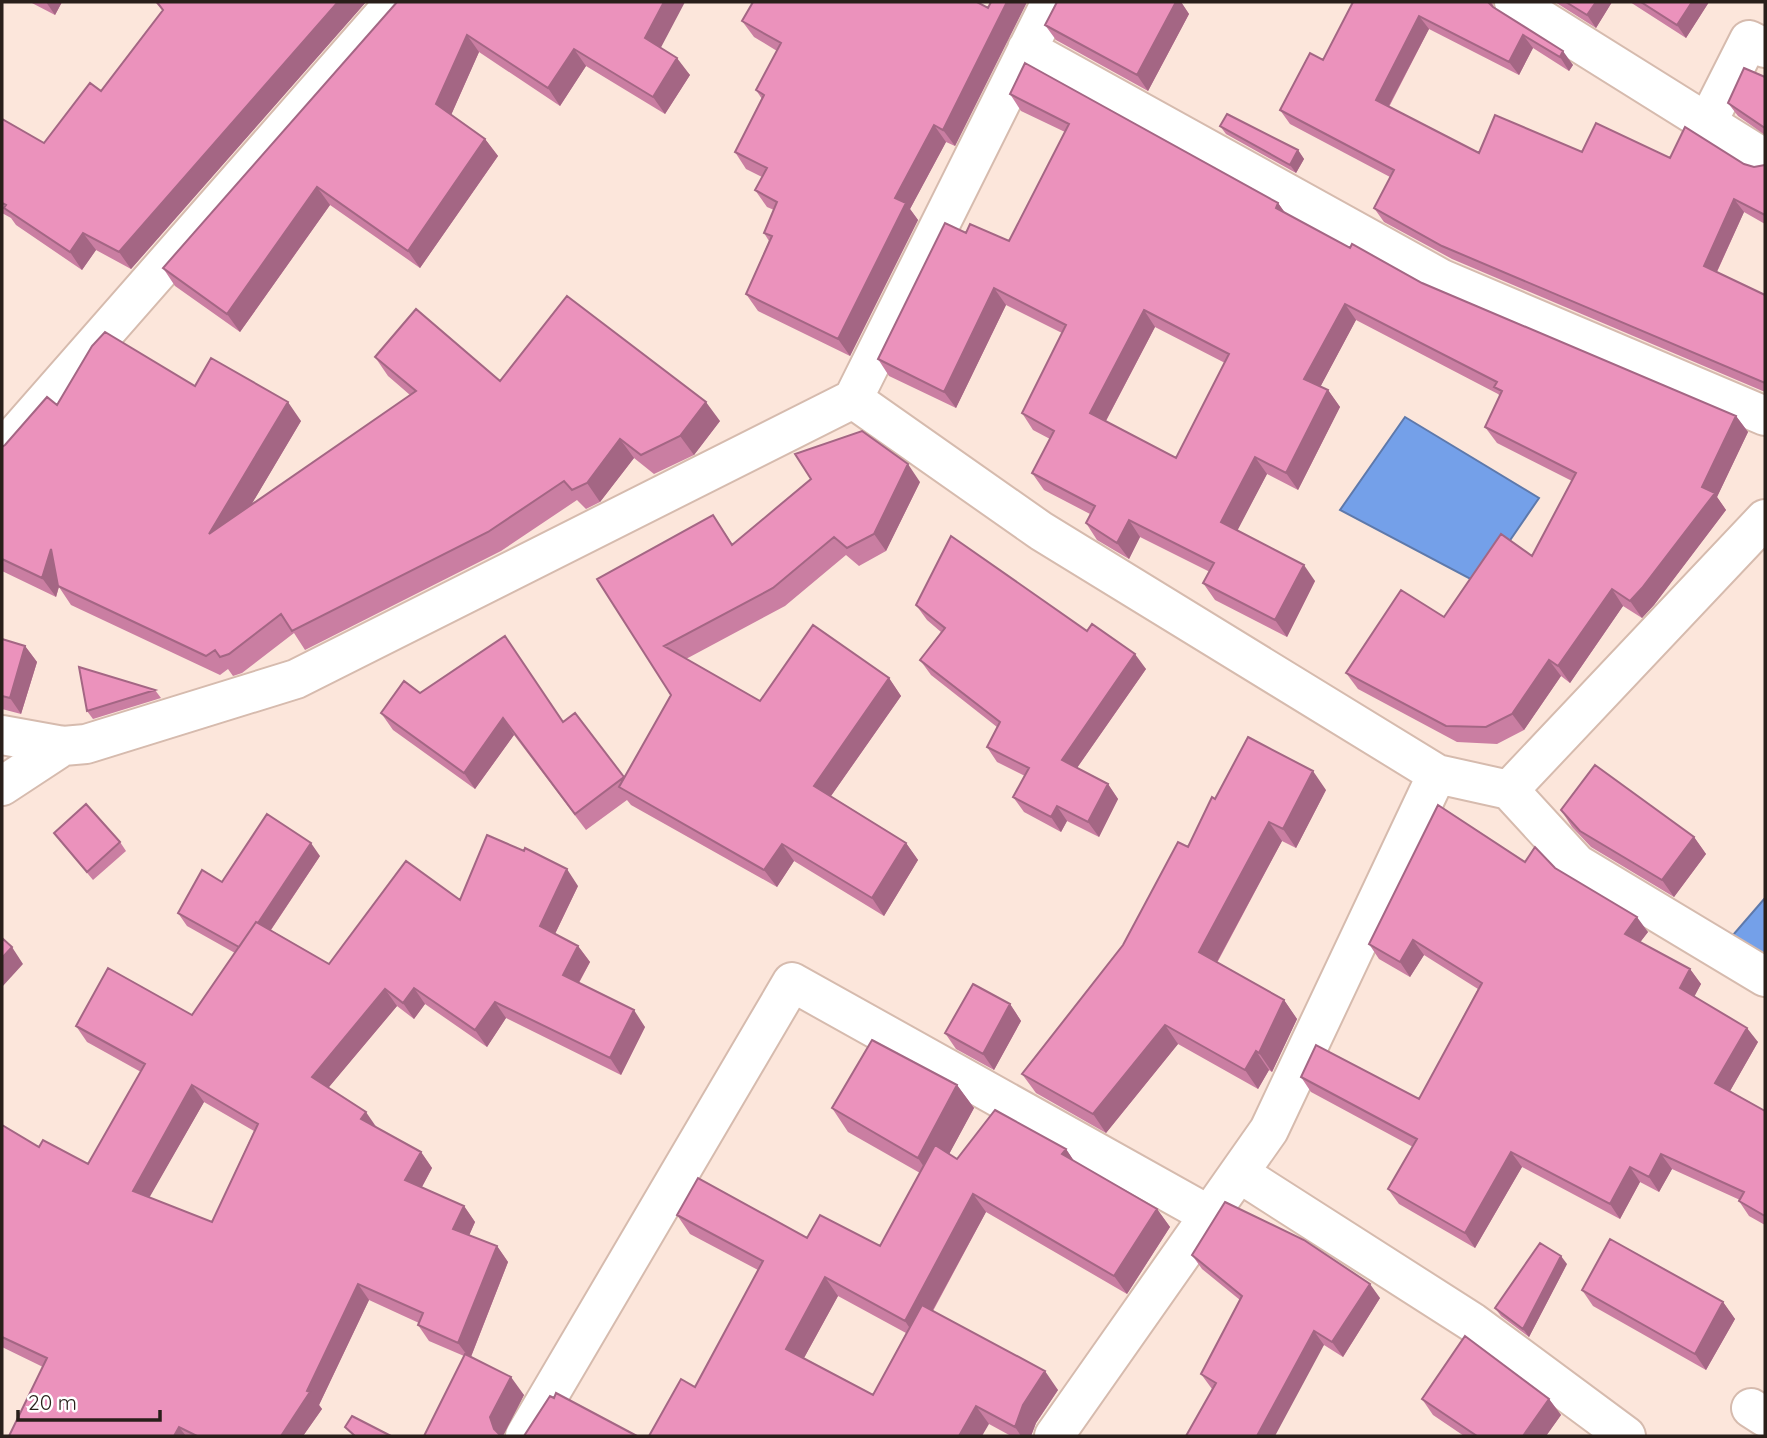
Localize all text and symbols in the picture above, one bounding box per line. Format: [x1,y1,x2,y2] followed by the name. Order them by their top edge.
[18,1378,159,1422] scale bar
[28,1389,77,1415] text: 20 m

